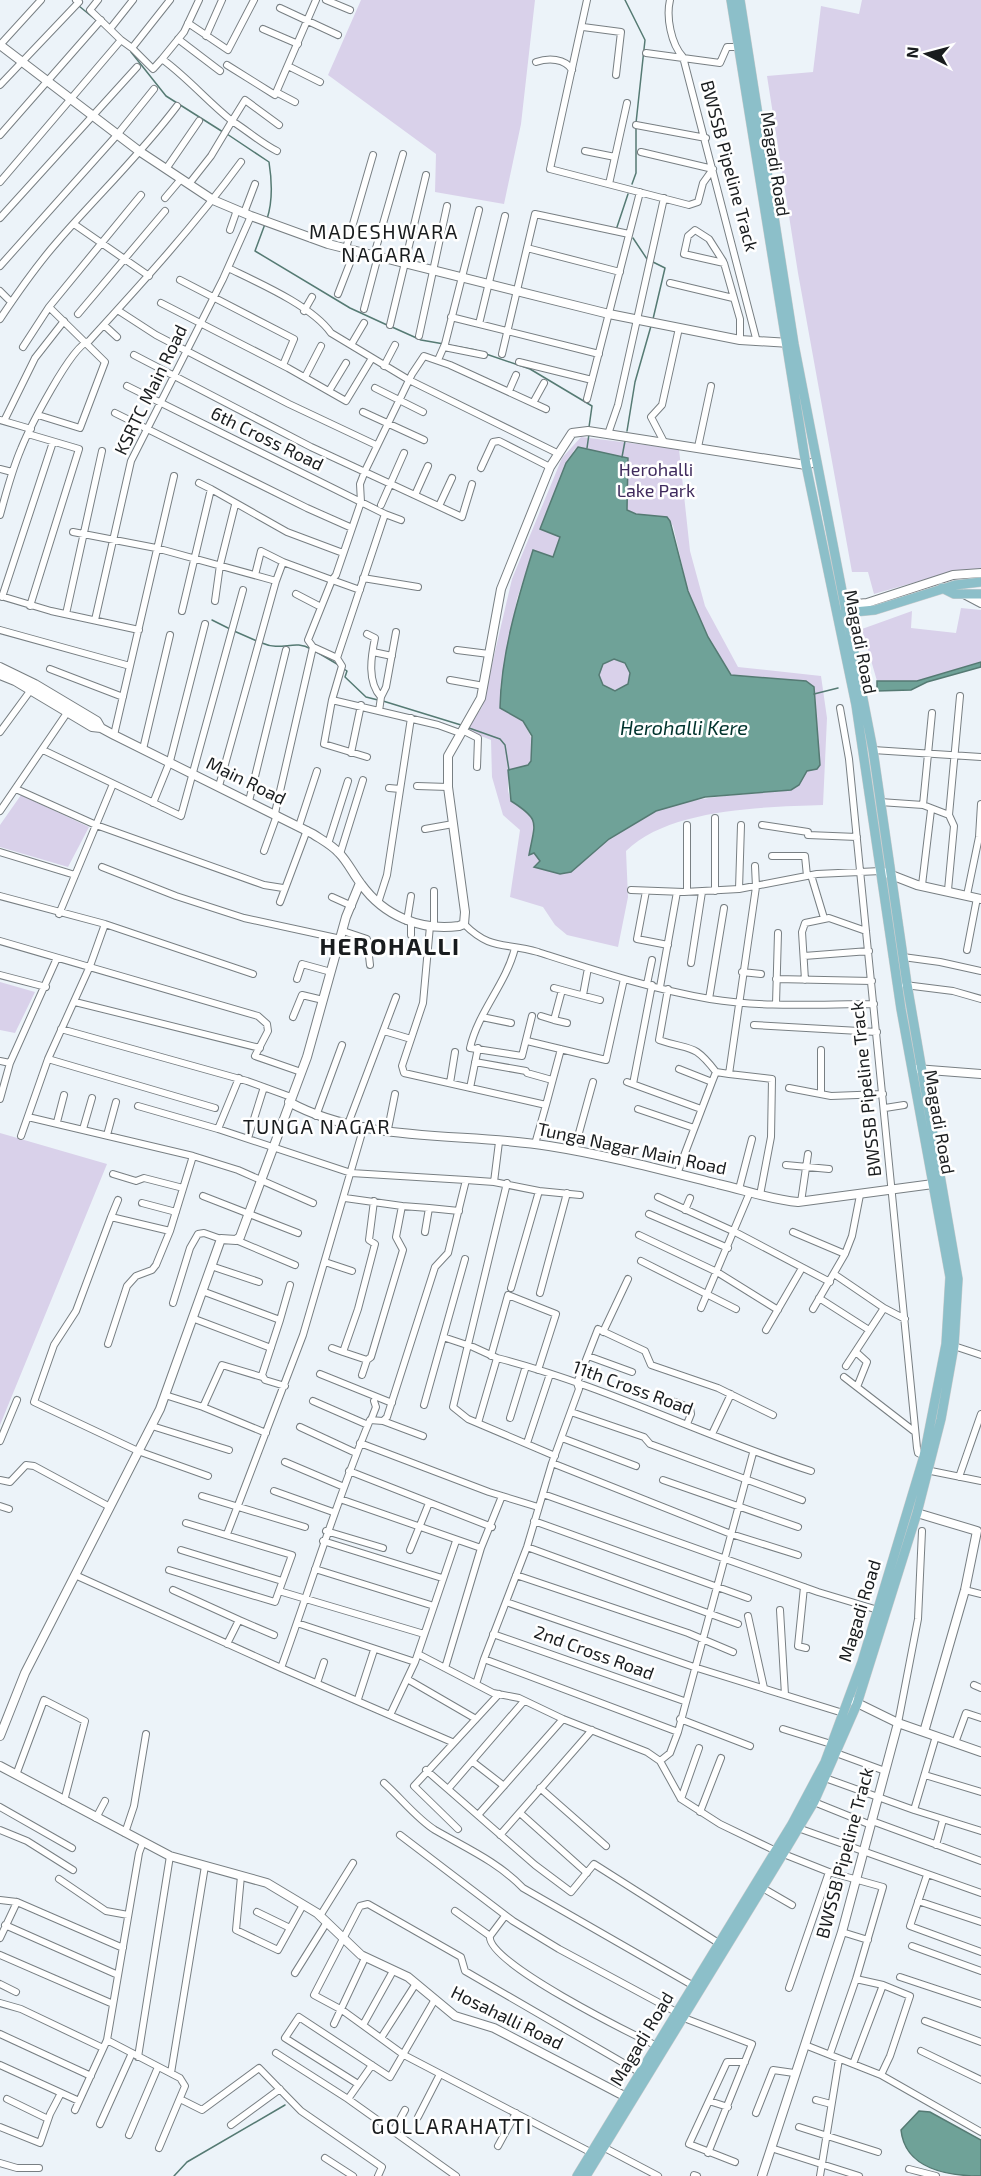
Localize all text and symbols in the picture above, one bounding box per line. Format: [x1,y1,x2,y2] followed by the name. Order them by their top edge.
[897,24,957,84] north arrow
[902,46,922,59] text: N
[697,78,763,254] street label: BWSSB Pipeline Track
[757,110,795,218] street label: Magadi Road
[309,219,459,266] district label: MADESHWARA NAGARA
[109,321,191,458] street label: KSRTC Main Road
[207,401,327,475] street label: 6th Cross Road
[617,458,695,501] park label: Herohalli Lake Park
[840,588,882,696] street label: Magadi Road
[620,715,748,739] water label: Herohalli Kere
[203,751,290,809] street label: Main Road
[320,931,460,960] district label: HEROHALLI
[845,1000,885,1178] street label: BWSSB Pipeline Track
[920,1068,960,1176] street label: Magadi Road
[243,1114,391,1138] district label: TUNGA NAGAR
[536,1117,729,1179] street label: Tunga Nagar Main Road
[570,1355,697,1419] street label: 11th Cross Road
[833,1557,885,1664] street label: Magadi Road
[531,1620,657,1684] street label: 2nd Cross Road
[811,1765,877,1941] street label: BWSSB Pipeline Track
[448,1980,567,2054] street label: Hosahalli Road
[604,1987,678,2089] street label: Magadi Road
[371,2113,533,2138] district label: GOLLARAHATTI

